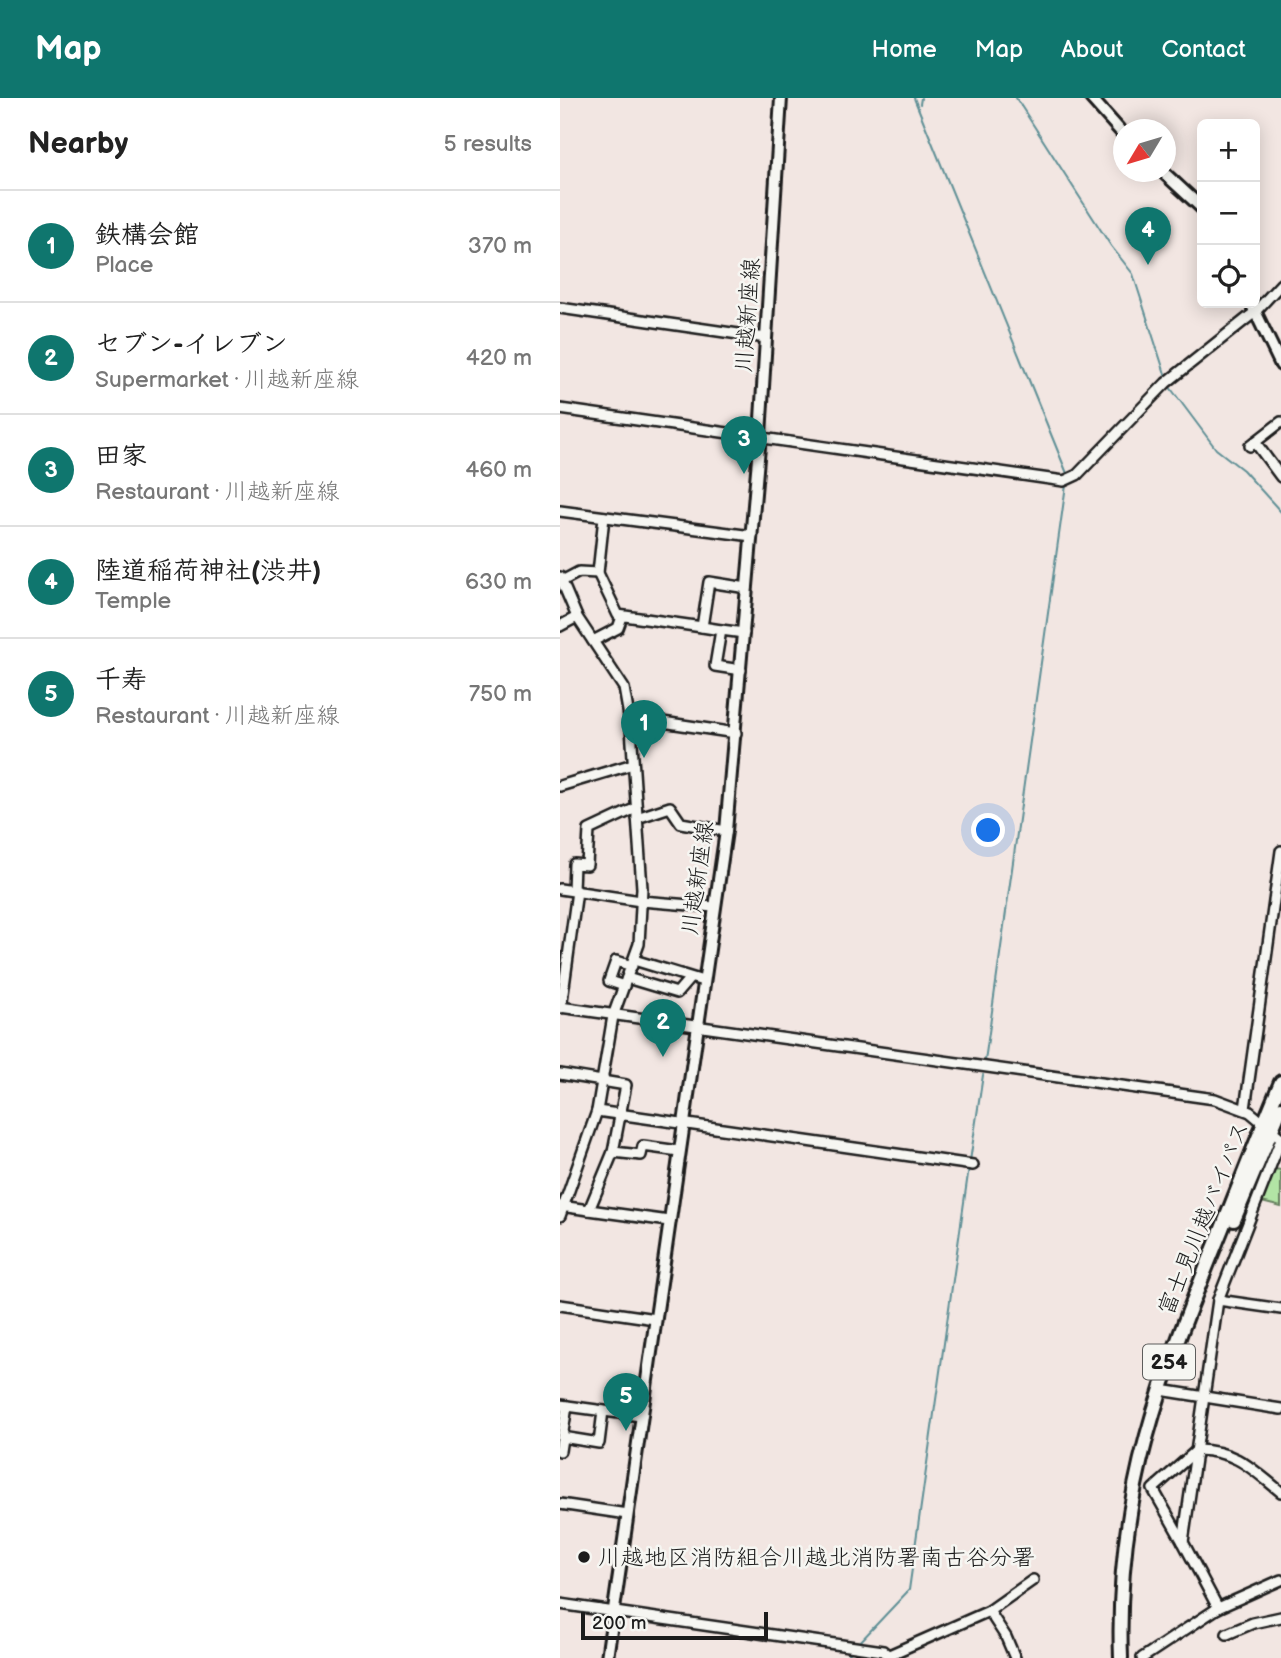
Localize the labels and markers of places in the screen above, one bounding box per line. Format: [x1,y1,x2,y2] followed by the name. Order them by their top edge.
[1125,207,1171,265] pin: 4
[721,416,767,474] pin: 3
[621,700,667,758] pin: 1
[640,999,686,1057] pin: 2
[603,1373,649,1431] pin: 5
[598,1544,1035,1572] place label: 川越地区消防組合川越北消防署南古谷分署
[576,1549,592,1565] marker: 川越地区消防組合川越北消防署南古谷分署

